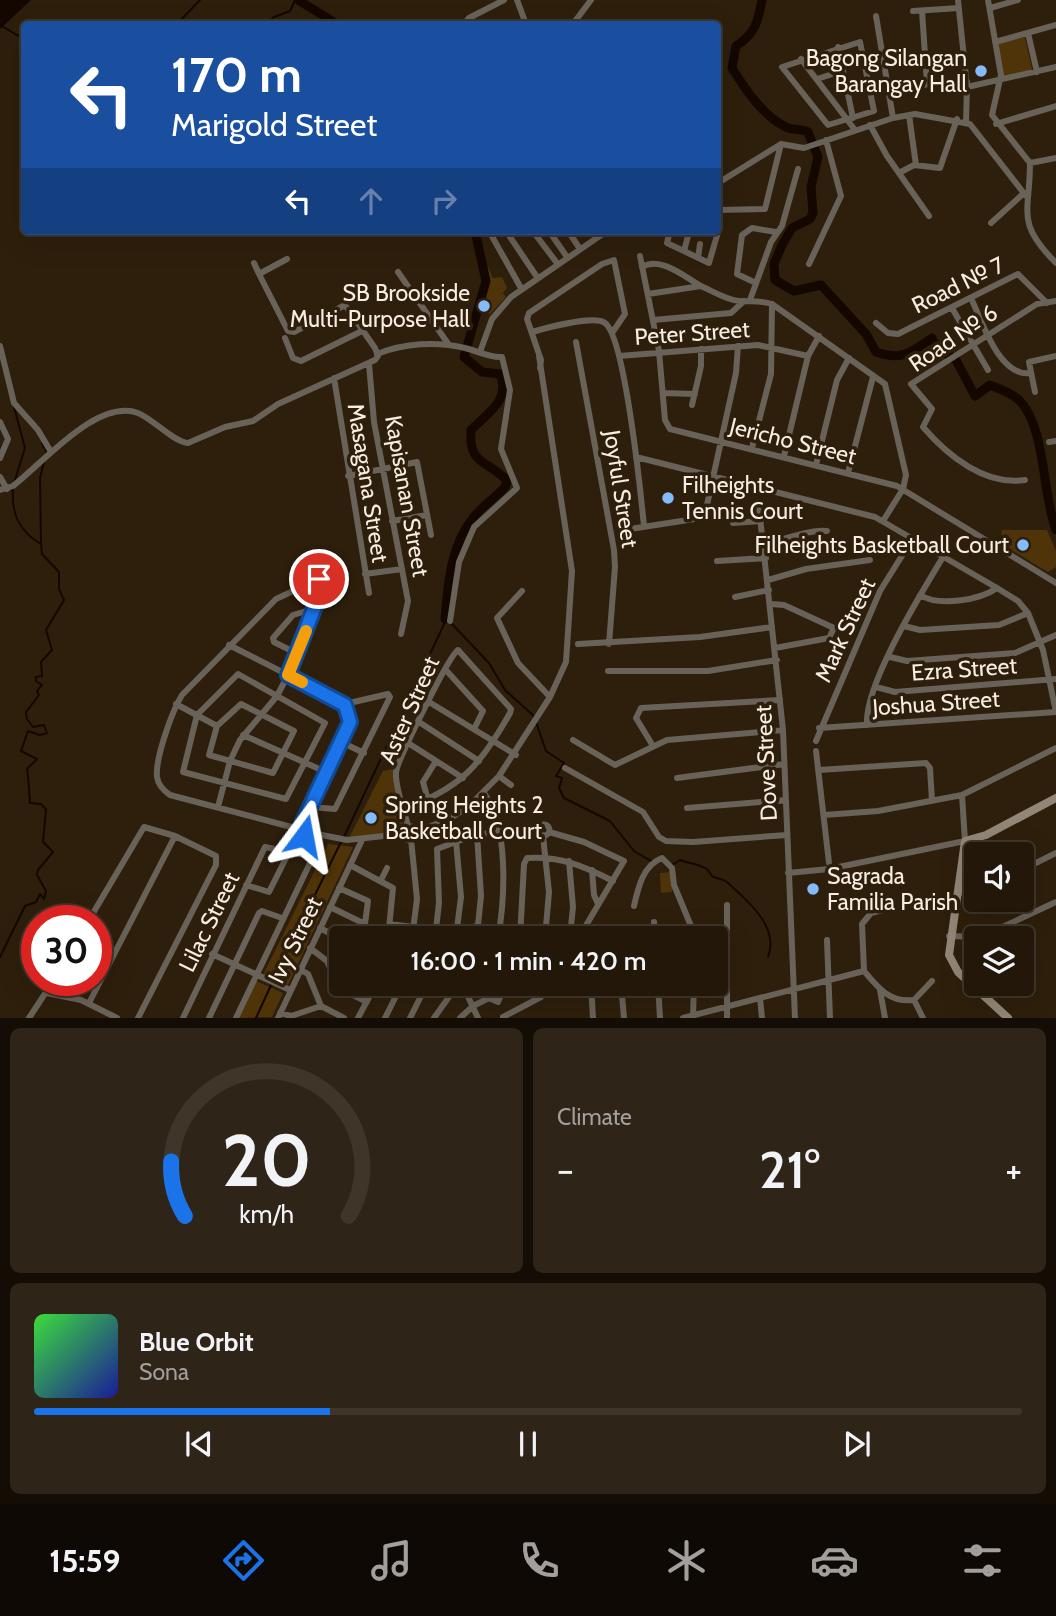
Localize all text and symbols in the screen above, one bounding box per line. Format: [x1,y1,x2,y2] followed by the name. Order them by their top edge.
[806,44,968,98] place label: Bagong Silangan Barangay Hall
[171,45,302,104] text: 170 m
[56,49,147,140] icon: left
[973,63,989,79] marker: Bagong Silangan Barangay Hall
[171,105,377,144] text: Marigold Street
[279,182,317,220] icon: left
[352,182,390,220] icon: ahead
[425,182,463,220] icon: right
[907,250,1009,319] street label: Road № 7
[290,279,471,333] place label: SB Brookside Multi-Purpose Hall
[476,298,492,314] marker: SB Brookside Multi-Purpose Hall
[903,298,1003,378] street label: Road № 6
[633,315,751,351] street label: Peter Street
[342,401,394,565] street label: Masagana Street
[726,412,859,470] street label: Jericho Street
[379,413,435,579] street label: Kapisanan Street
[598,427,644,550] street label: Joyful Street
[682,471,803,525] place label: Filheights Tennis Court
[660,490,676,506] marker: Filheights Tennis Court
[755,531,1009,559] place label: Filheights Basketball Court
[1015,537,1031,553] marker: Filheights Basketball Court
[289,549,349,609] pin
[300,560,338,598] icon: arrive
[809,573,881,686] street label: Mark Street
[910,651,1018,687] street label: Ezra Street
[373,652,445,768] street label: Aster Street
[870,685,1001,721] street label: Joshua Street
[749,704,783,822] street label: Dove Street
[385,791,544,845] place label: Spring Heights 2 Basketball Court
[267,799,341,873] position arrow
[363,810,379,826] marker: Spring Heights 2 Basketball Court
[964,842,1034,996] map controls
[964,842,1034,912] button: sound
[827,862,958,916] place label: Sagrada Familia Parish
[173,867,245,976] street label: Lilac Street
[805,881,821,897] marker: Sagrada Familia Parish
[262,892,328,988] street label: Ivy Street
[21,905,112,996] speed limit sign: 30
[964,926,1034,996] button: layers
[411,945,646,977] text: 16:00 · 1 min · 420 m
[557,1103,632,1131] text: Climate
[222,1117,311,1205] text: 20
[759,1138,820,1201] text: 21°
[557,1146,574,1193] text: −
[1005,1146,1022,1193] text: +
[239,1199,294,1229] text: km/h
[139,1326,254,1358] text: Blue Orbit
[139,1358,189,1386] text: Sona
[180,1425,218,1463] icon: previous
[509,1425,547,1463] icon: pause
[838,1425,876,1463] icon: next
[219,1536,268,1585] icon: directions
[367,1536,416,1585] icon: music
[515,1536,564,1585] icon: phone
[662,1536,711,1585] icon: climate
[810,1536,859,1585] icon: car
[958,1536,1007,1585] icon: filters
[49,1541,121,1580] text: 15:59

